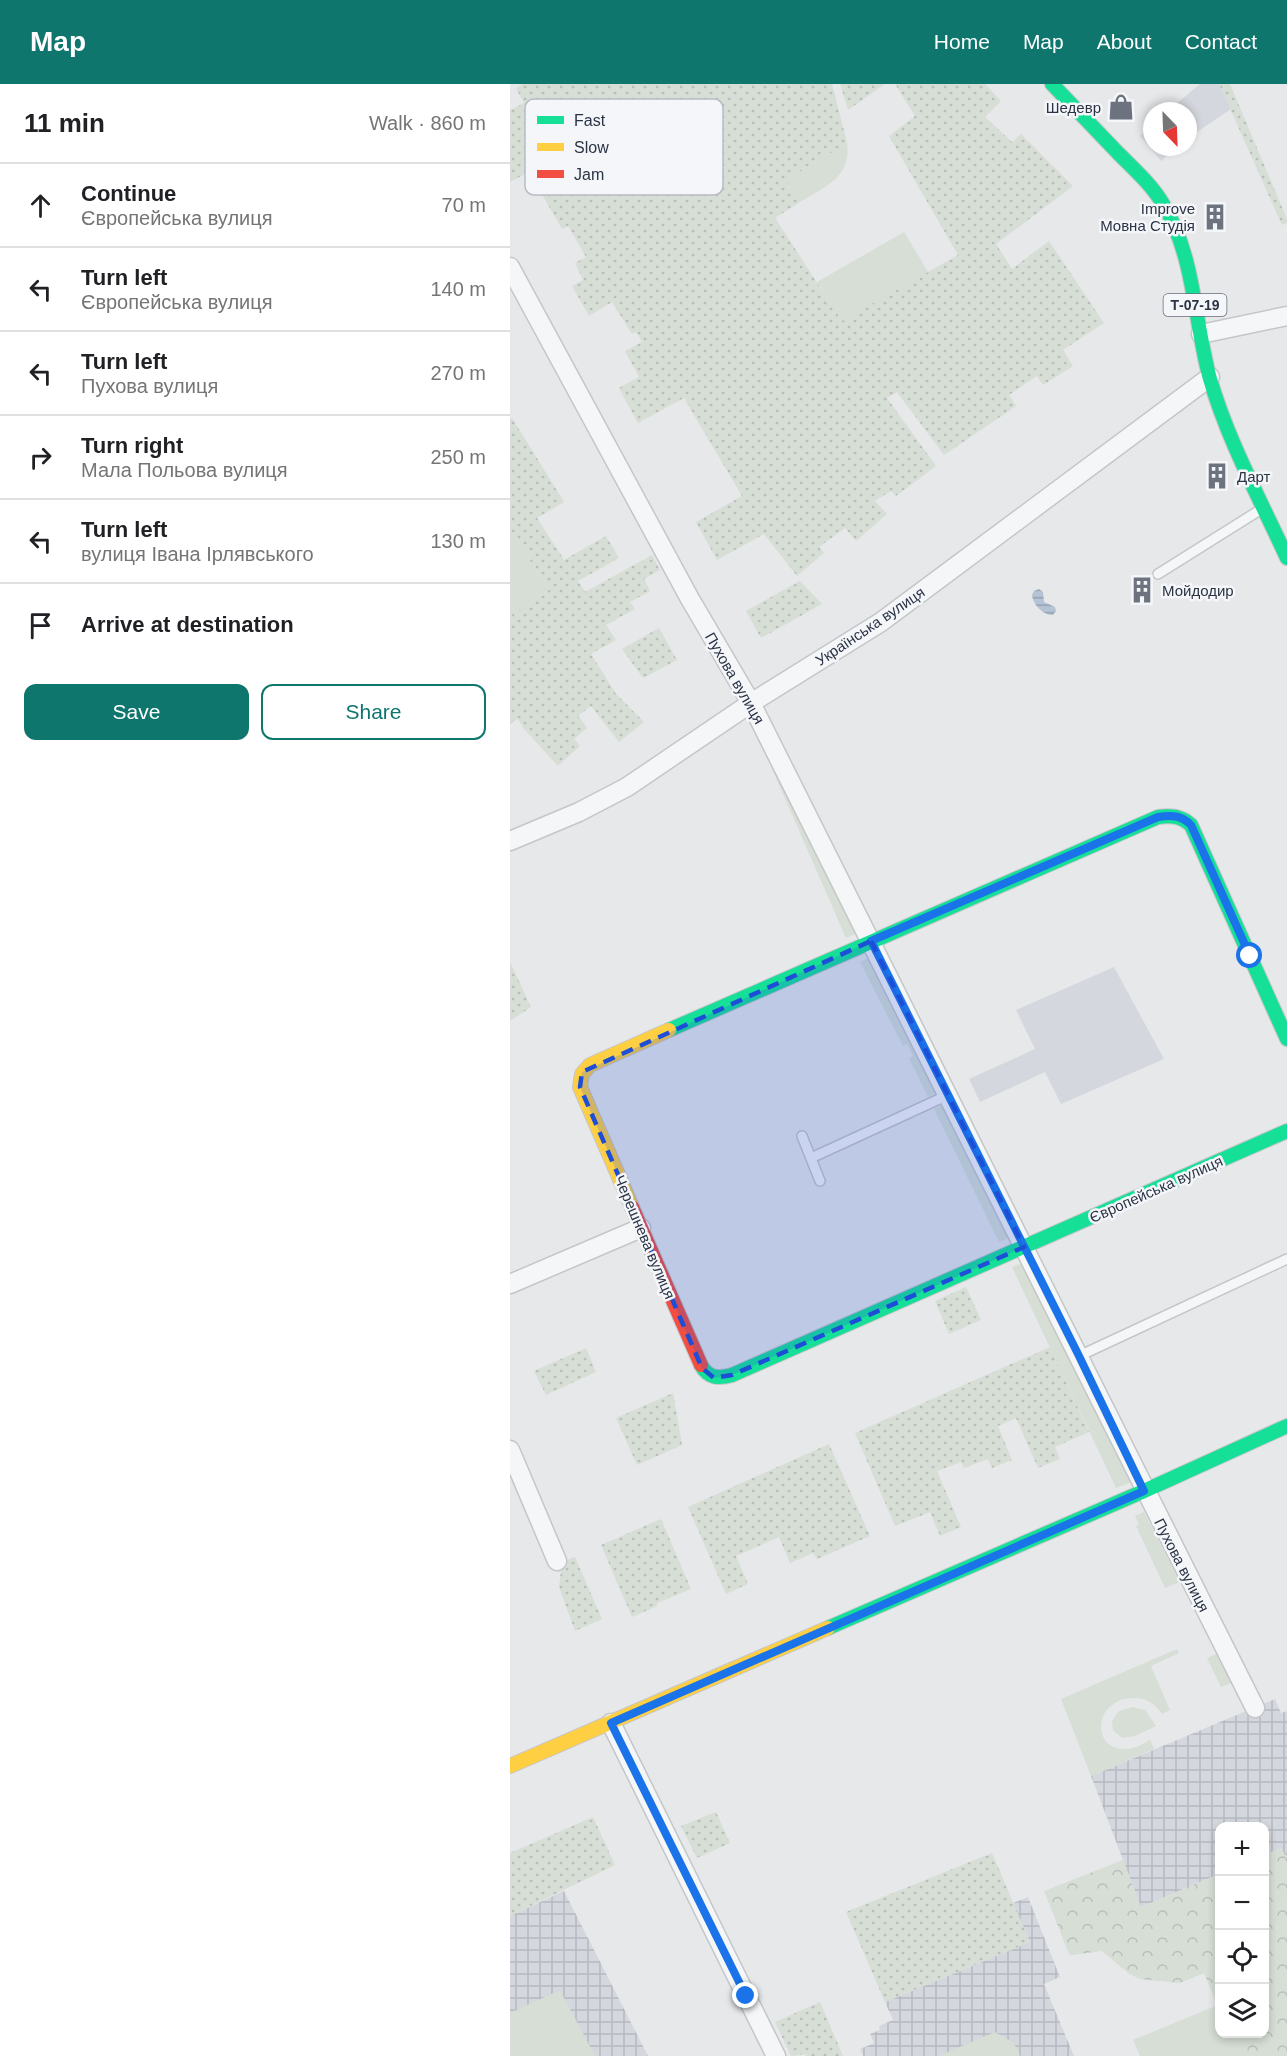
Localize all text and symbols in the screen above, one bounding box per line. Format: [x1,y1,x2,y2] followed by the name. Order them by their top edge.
[30,26,86,57] text: Map
[934,30,990,53] text: Home
[1023,30,1064,53] text: Map
[1097,30,1152,53] text: About
[1185,30,1257,53] text: Contact
[1106,92,1136,122] shop icon: Шедевр
[525,99,723,195] legend
[1046,99,1101,116] place label: Шедевр
[1143,102,1197,156] north arrow
[24,108,105,138] text: 11 min
[369,112,486,134] text: Walk · 860 m
[574,112,606,129] text: Fast
[574,139,609,156] text: Slow
[574,166,604,183] text: Jam
[81,181,176,206] text: Continue
[24,189,57,222] icon: ahead
[442,194,486,216] text: 70 m
[1100,200,1195,234] place label: Improve Мовна Студія
[1200,202,1230,232] building icon: Improve Мовна Студія
[81,207,273,229] text: Європейська вулиця
[81,265,167,290] text: Turn left
[24,273,57,306] icon: left
[430,278,486,300] text: 140 m
[81,291,273,313] text: Європейська вулиця
[1164,294,1226,316] road number: Т-07-19
[81,349,167,374] text: Turn left
[24,357,57,390] icon: left
[430,362,486,384] text: 270 m
[81,375,218,397] text: Пухова вулиця
[81,433,183,458] text: Turn right
[24,441,57,474] icon: right
[430,446,486,468] text: 250 m
[81,459,288,481] text: Мала Польова вулиця
[1202,461,1232,491] building icon: Дарт
[1237,468,1271,485] place label: Дарт
[81,517,167,542] text: Turn left
[24,525,57,558] icon: left
[430,530,486,552] text: 130 m
[81,543,314,565] text: вулиця Івана Ірлявського
[1127,575,1157,605] building icon: Мойдодир
[1162,582,1234,599] place label: Мойдодир
[812,583,928,669] street label: Українська вулиця
[24,609,57,642] icon: arrive
[81,612,294,637] text: Arrive at destination
[702,629,768,727] street label: Пухова вулиця
[24,684,249,740] button: Save
[261,684,486,740] button: Share
[1236,942,1262,968] route start
[1087,1152,1225,1226] street label: Європейська вулиця
[611,1173,679,1301] street label: Черешнева вулиця
[1151,1515,1213,1615] street label: Пухова вулиця
[1215,1822,1269,2038] map controls
[1215,1822,1269,1876] button: +
[1215,1876,1269,1930] button: −
[1215,1930,1269,1984] button: locate
[732,1982,758,2008] route end
[1215,1984,1269,2038] button: layers

